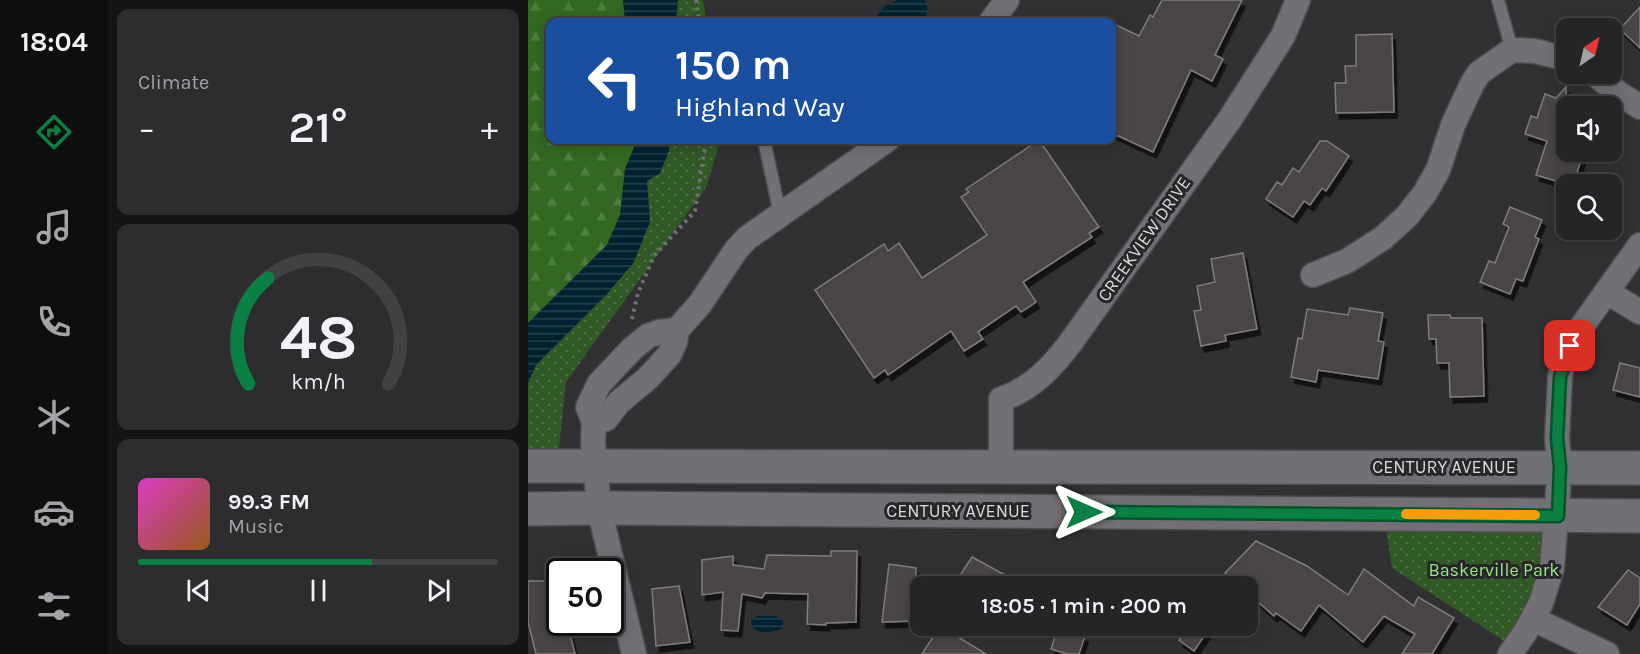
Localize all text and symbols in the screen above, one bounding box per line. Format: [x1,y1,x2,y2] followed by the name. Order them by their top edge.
[1556,18,1622,84] north arrow
[1556,18,1622,240] map controls
[20,26,88,58] text: 18:04
[675,40,791,90] text: 150 m
[576,42,654,120] icon: left
[138,71,209,94] text: Climate
[675,91,844,123] text: Highland Way
[1556,96,1622,162] button: sound
[288,101,348,153] text: 21°
[138,109,155,147] text: −
[481,109,498,147] text: +
[33,111,75,153] icon: directions
[1093,172,1195,306] street label: CREEKVIEW DRIVE
[1556,174,1622,240] button: search
[33,206,75,248] icon: music
[33,301,75,343] icon: phone
[279,301,357,374] text: 48
[1544,320,1595,371] pin
[1553,329,1586,362] icon: arrive
[291,369,345,394] text: km/h
[33,396,75,438] icon: climate
[1372,456,1516,478] street label: CENTURY AVENUE
[1052,480,1116,544] position arrow
[228,489,310,515] text: 99.3 FM
[33,491,75,533] icon: car
[886,500,1030,522] street label: CENTURY AVENUE
[228,515,284,538] text: Music
[546,558,624,636] speed limit sign: 50
[1429,559,1559,581] park label: Baskerville Park
[182,574,215,607] icon: previous
[302,574,335,607] icon: pause
[422,574,455,607] icon: next
[33,585,75,627] icon: filters
[981,593,1187,619] text: 18:05 · 1 min · 200 m

